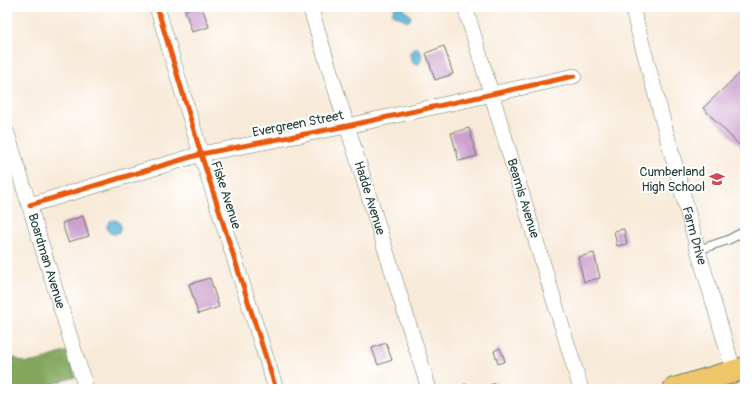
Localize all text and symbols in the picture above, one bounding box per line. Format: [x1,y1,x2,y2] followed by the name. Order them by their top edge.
[251,107,346,141] street label: Evergreen Street
[503,157,543,241] street label: Beamis Avenue
[207,159,245,232] street label: Fiske Avenue
[350,159,389,237] street label: Hadde Avenue
[639,164,705,195] place label: Cumberland High School
[708,170,726,188] school or university icon: Cumberland High School
[679,205,710,267] street label: Farm Drive
[24,212,69,311] street label: Boardman Avenue

